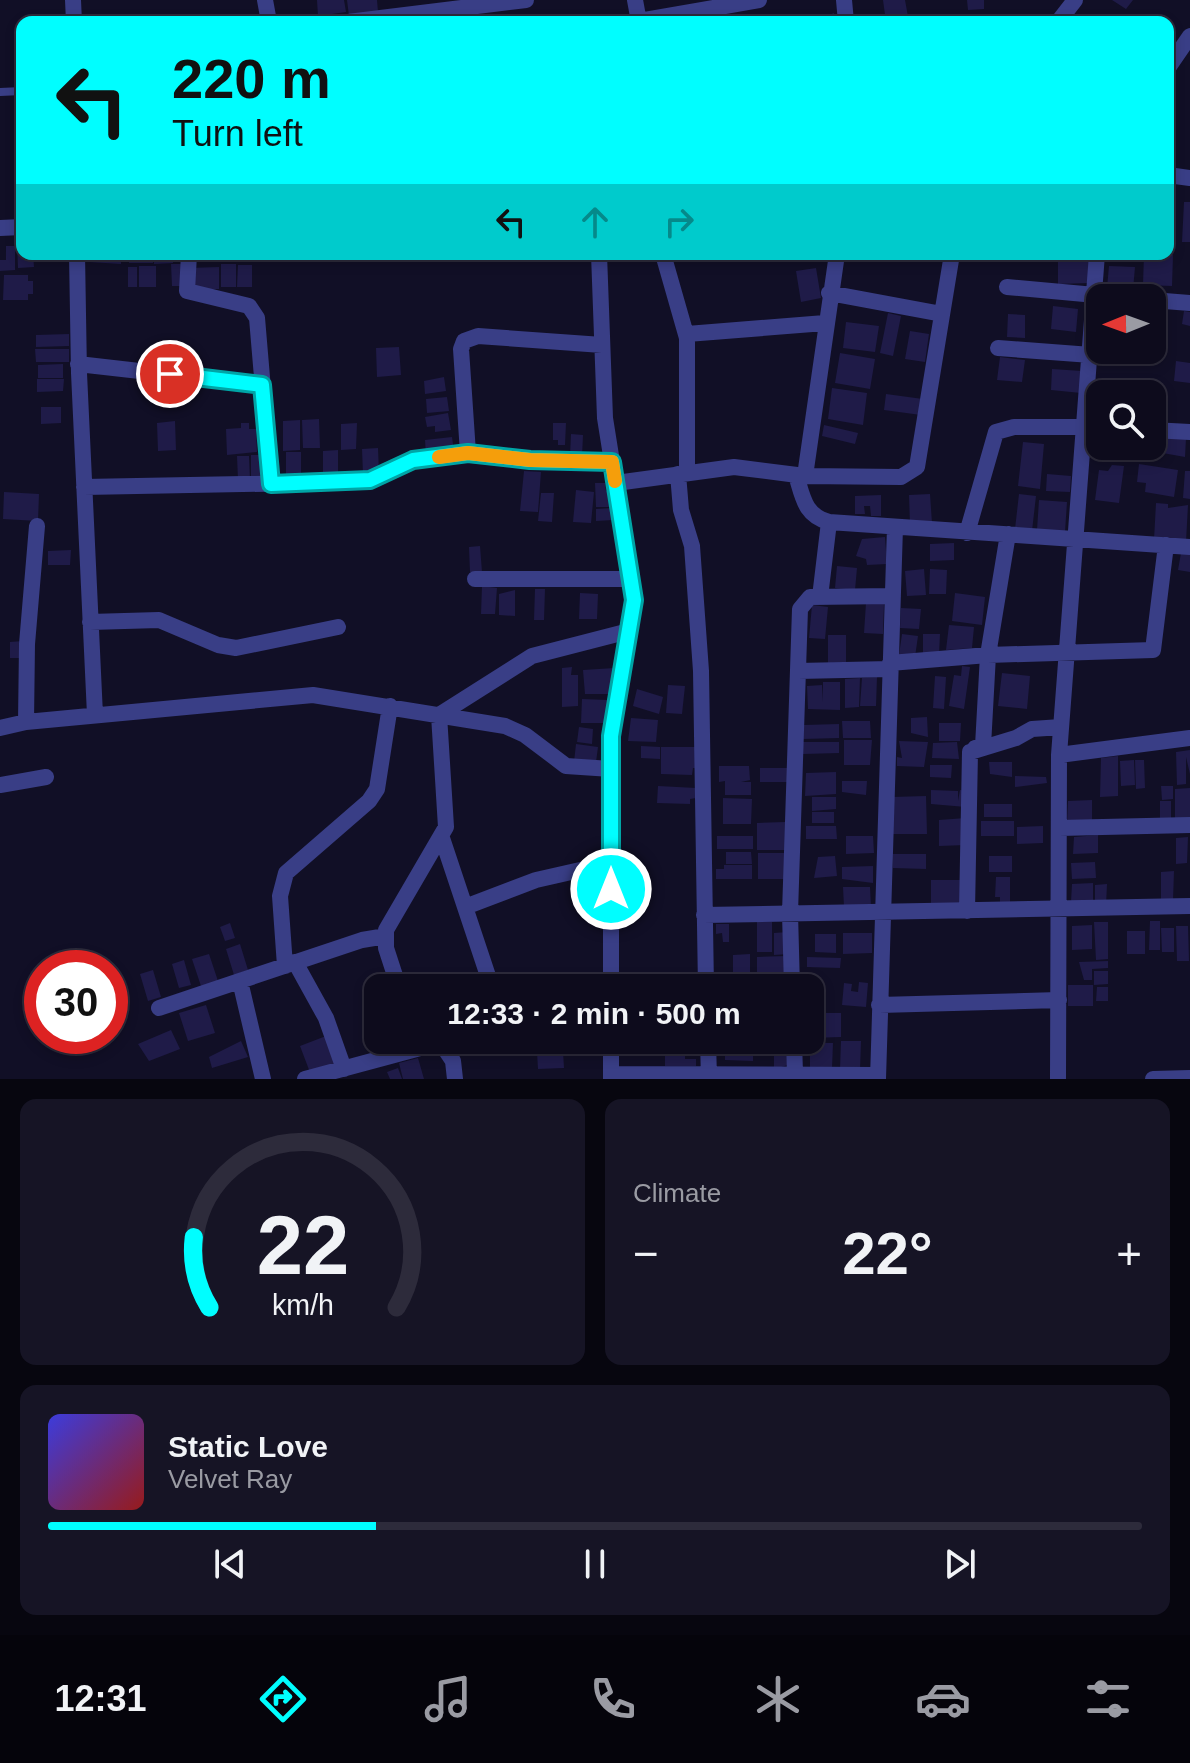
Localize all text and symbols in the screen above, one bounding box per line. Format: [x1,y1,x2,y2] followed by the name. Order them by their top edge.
[172,47,331,110] text: 220 m
[40,48,144,152] icon: left
[172,113,303,154] text: Turn left
[489,200,533,244] icon: left
[573,200,617,244] icon: ahead
[657,200,701,244] icon: right
[1086,284,1166,364] north arrow
[1086,284,1166,460] map controls
[136,340,204,408] pin
[148,352,192,396] icon: arrive
[1086,380,1166,460] button: search
[569,847,653,931] position arrow
[24,950,128,1054] speed limit sign: 30
[447,997,741,1030] text: 12:33 · 2 min · 500 m
[633,1178,721,1208] text: Climate
[256,1199,349,1292] text: 22
[842,1220,933,1287] text: 22°
[633,1229,659,1278] text: −
[1116,1229,1142,1278] text: +
[272,1289,333,1321] text: km/h
[168,1430,328,1463] text: Static Love
[168,1464,292,1494] text: Velvet Ray
[208,1542,252,1586] icon: previous
[573,1542,617,1586] icon: pause
[938,1542,982,1586] icon: next
[255,1671,311,1727] icon: directions
[420,1671,476,1727] icon: music
[585,1671,641,1727] icon: phone
[750,1671,806,1727] icon: climate
[915,1671,971,1727] icon: car
[1080,1671,1136,1727] icon: filters
[54,1678,147,1719] text: 12:31

